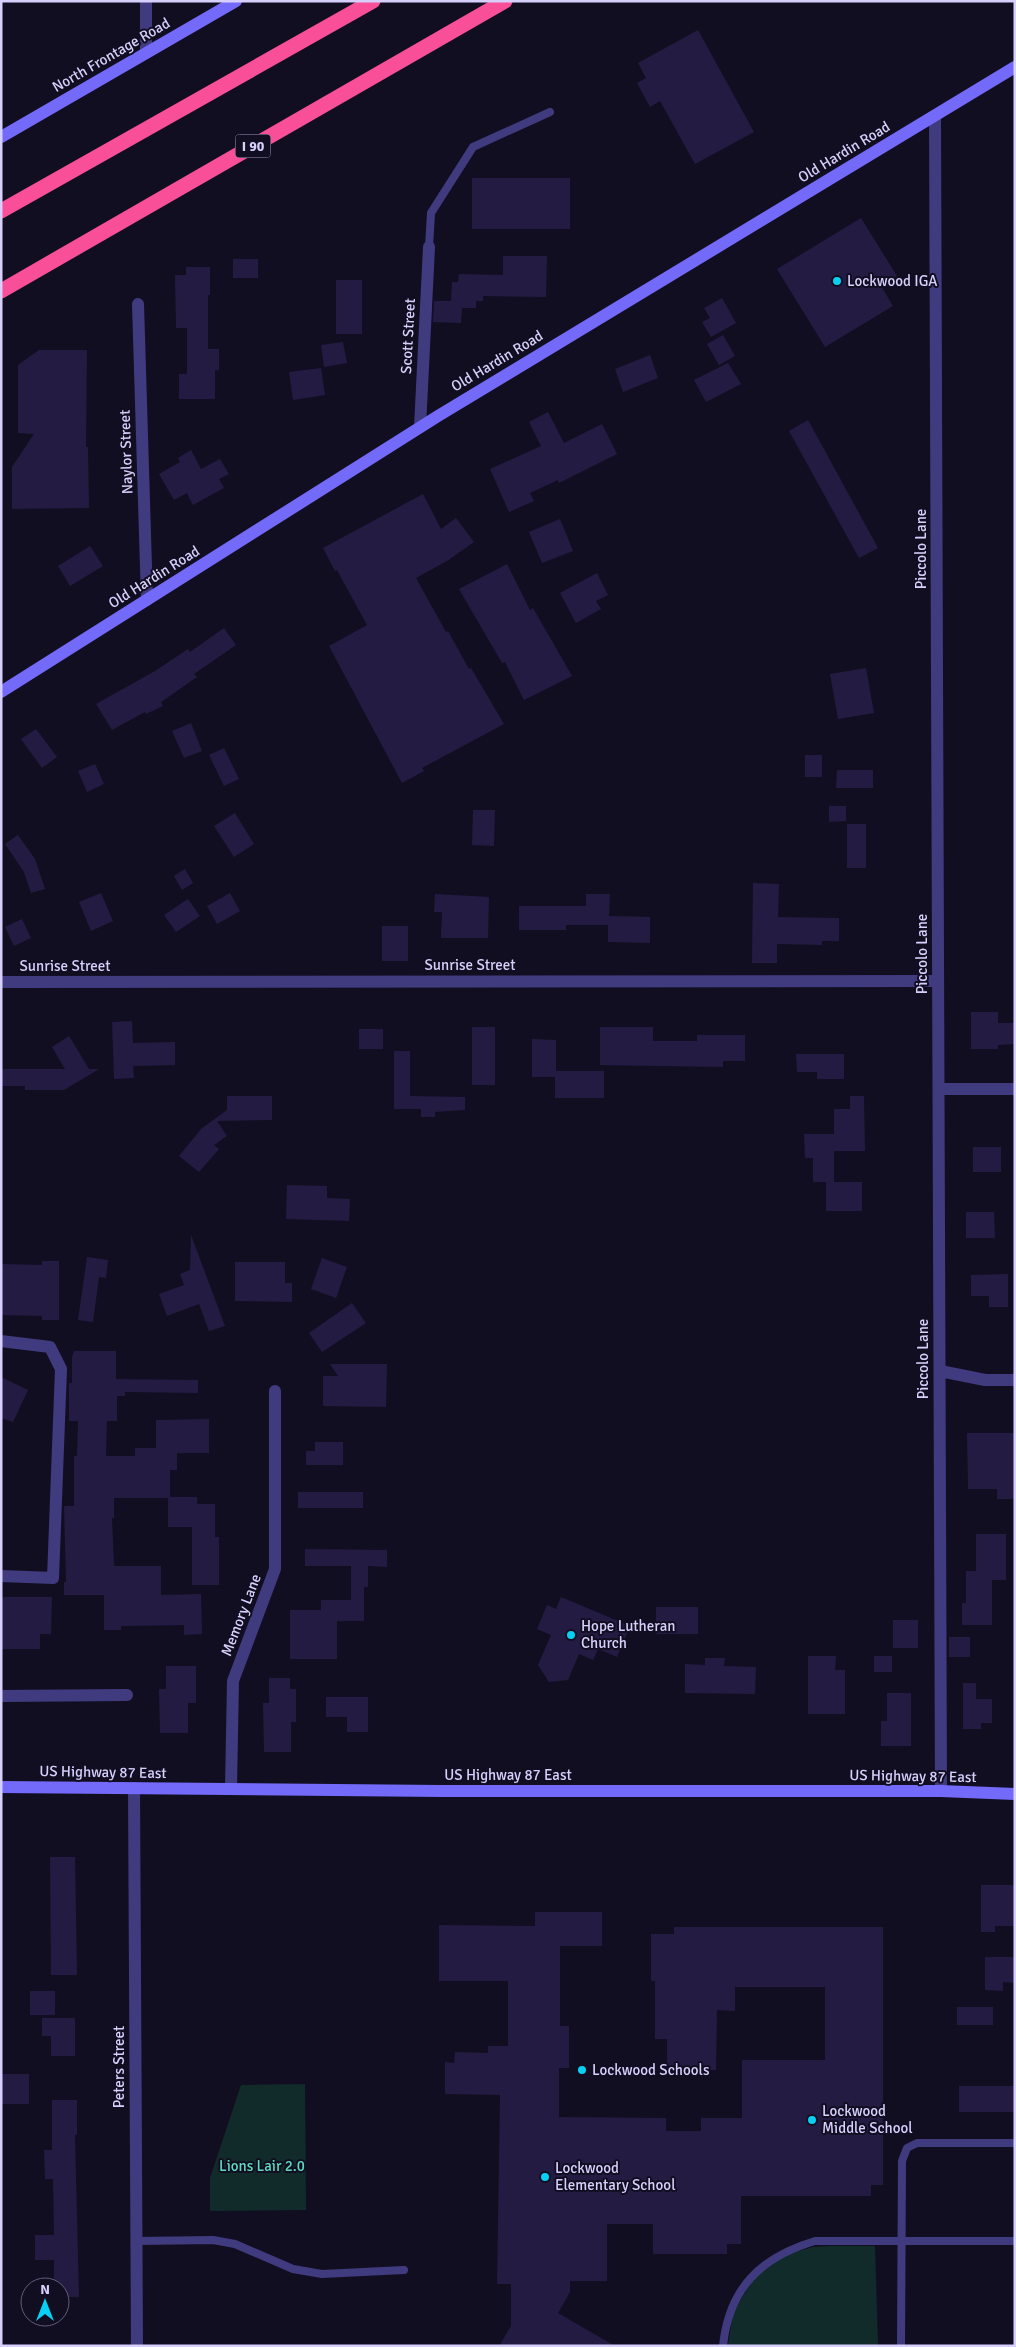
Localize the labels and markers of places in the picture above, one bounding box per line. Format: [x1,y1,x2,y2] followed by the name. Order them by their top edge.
[847,272,938,290] place label: Lockwood IGA
[831,275,843,287] marker: Lockwood IGA
[581,1617,675,1652] place label: Hope Lutheran Church
[565,1629,577,1641] marker: Hope Lutheran Church
[592,2061,710,2079] place label: Lockwood Schools
[576,2064,588,2076] marker: Lockwood Schools
[822,2102,913,2137] place label: Lockwood Middle School
[806,2114,818,2126] marker: Lockwood Middle School
[555,2159,676,2194] place label: Lockwood Elementary School
[539,2171,551,2183] marker: Lockwood Elementary School

